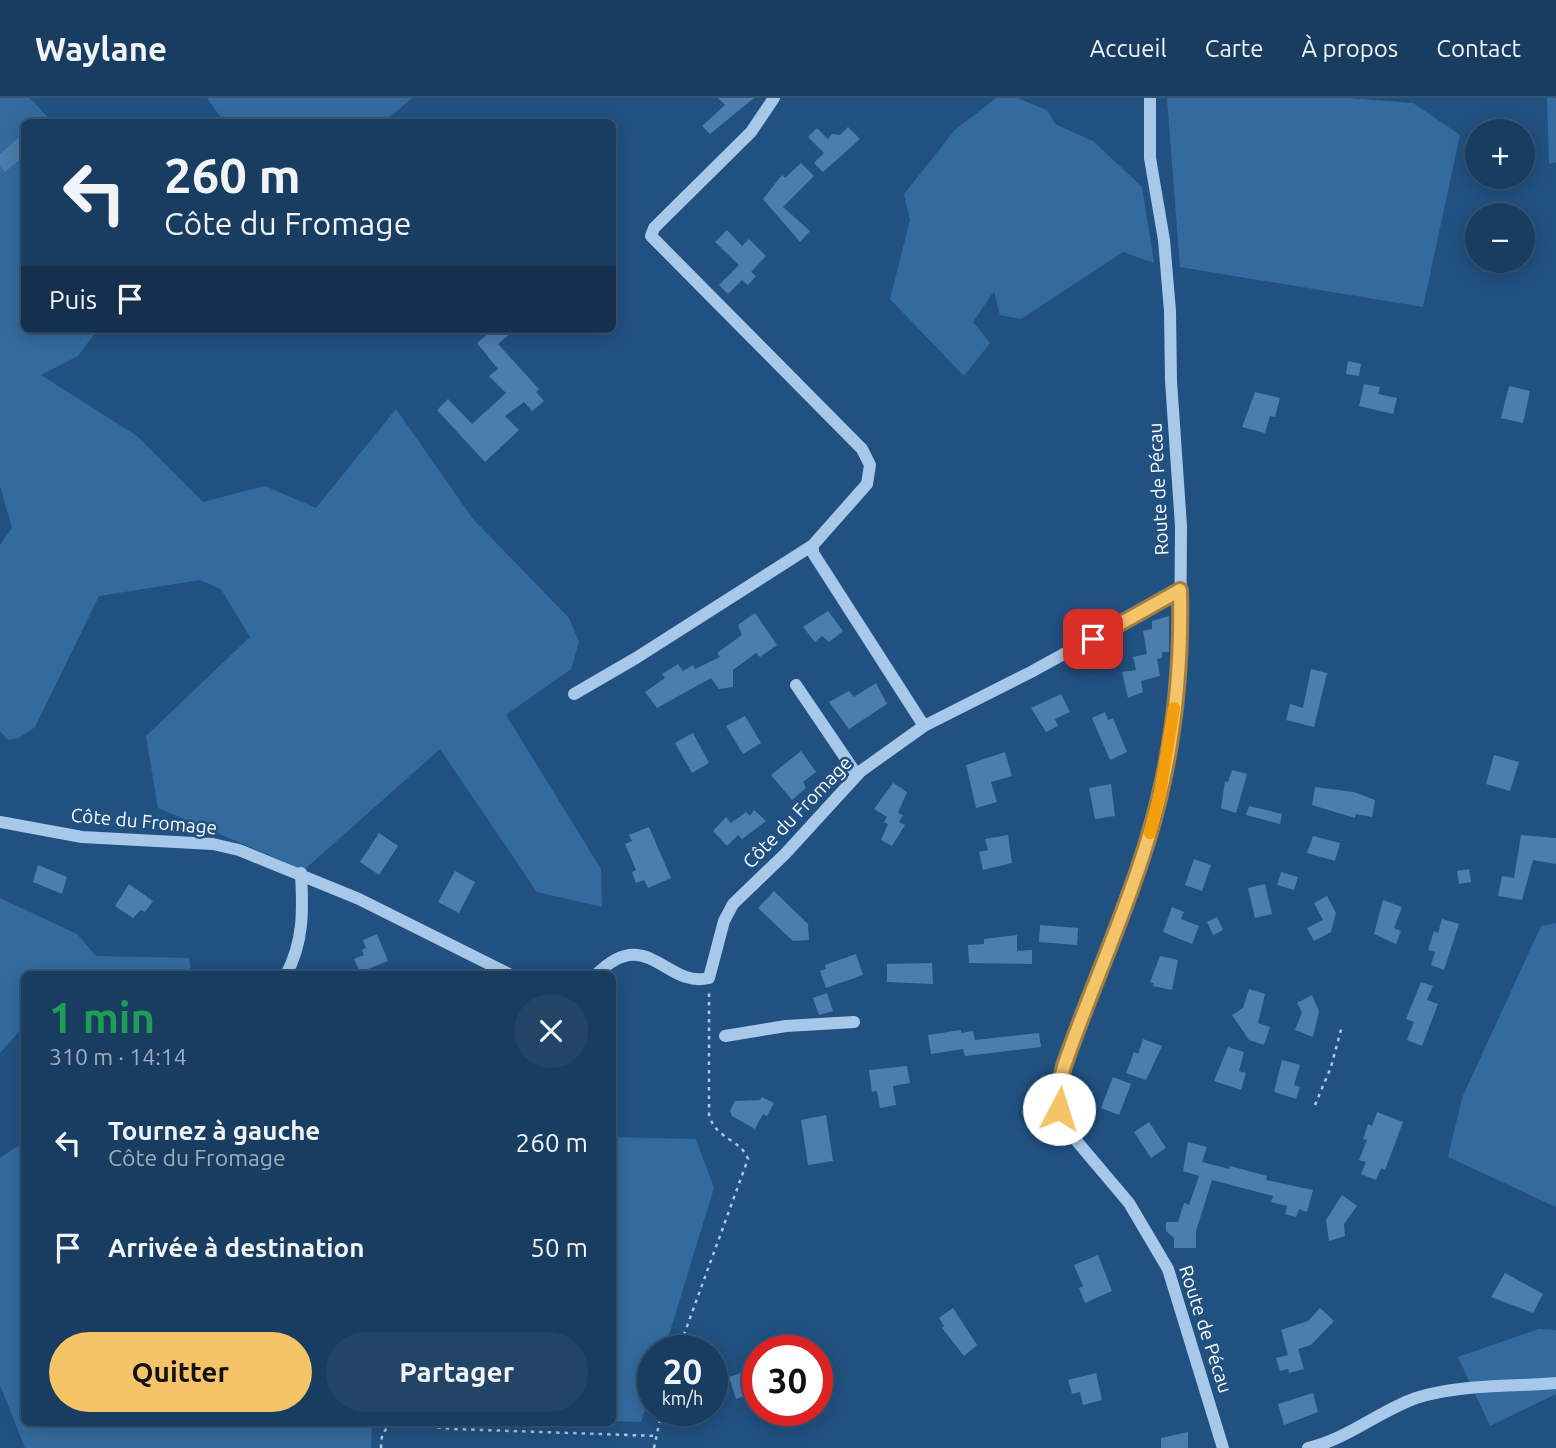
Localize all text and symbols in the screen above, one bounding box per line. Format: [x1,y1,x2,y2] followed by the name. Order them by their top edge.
[35,30,167,67] text: Waylane
[1090,35,1167,62] text: Accueil
[1205,35,1264,62] text: Carte
[1302,35,1398,62] text: À propos
[1436,35,1521,62] text: Contact
[1465,119,1535,273] map controls
[1465,119,1535,189] button: +
[49,147,140,238] icon: left
[164,147,301,202] text: 260 m
[1465,203,1535,273] button: −
[164,205,411,241] text: Côte du Fromage
[111,280,149,318] icon: arrive
[49,285,97,314] text: Puis
[1144,422,1172,556] street label: Route de Pécau
[1063,609,1123,669] pin
[1074,620,1112,658] icon: arrive
[738,752,856,872] street label: Côte du Fromage
[70,804,218,838] street label: Côte du Fromage
[49,994,155,1041] text: 1 min
[514,994,588,1068] button: close
[49,1044,187,1069] text: 310 m · 14:14
[1022,1072,1096,1146] position arrow
[108,1116,320,1145] text: Tournez à gauche
[49,1124,87,1162] icon: left
[516,1128,588,1157] text: 260 m
[108,1145,286,1170] text: Côte du Fromage
[49,1229,87,1267] icon: arrive
[108,1233,364,1262] text: Arrivée à destination
[530,1233,588,1262] text: 50 m
[1175,1262,1237,1396] street label: Route de Pécau
[49,1332,312,1412] button: Quitter
[326,1332,588,1412] button: Partager
[742,1335,833,1426] speed limit sign: 30
[663,1351,702,1391] text: 20
[662,1388,703,1408] text: km/h

